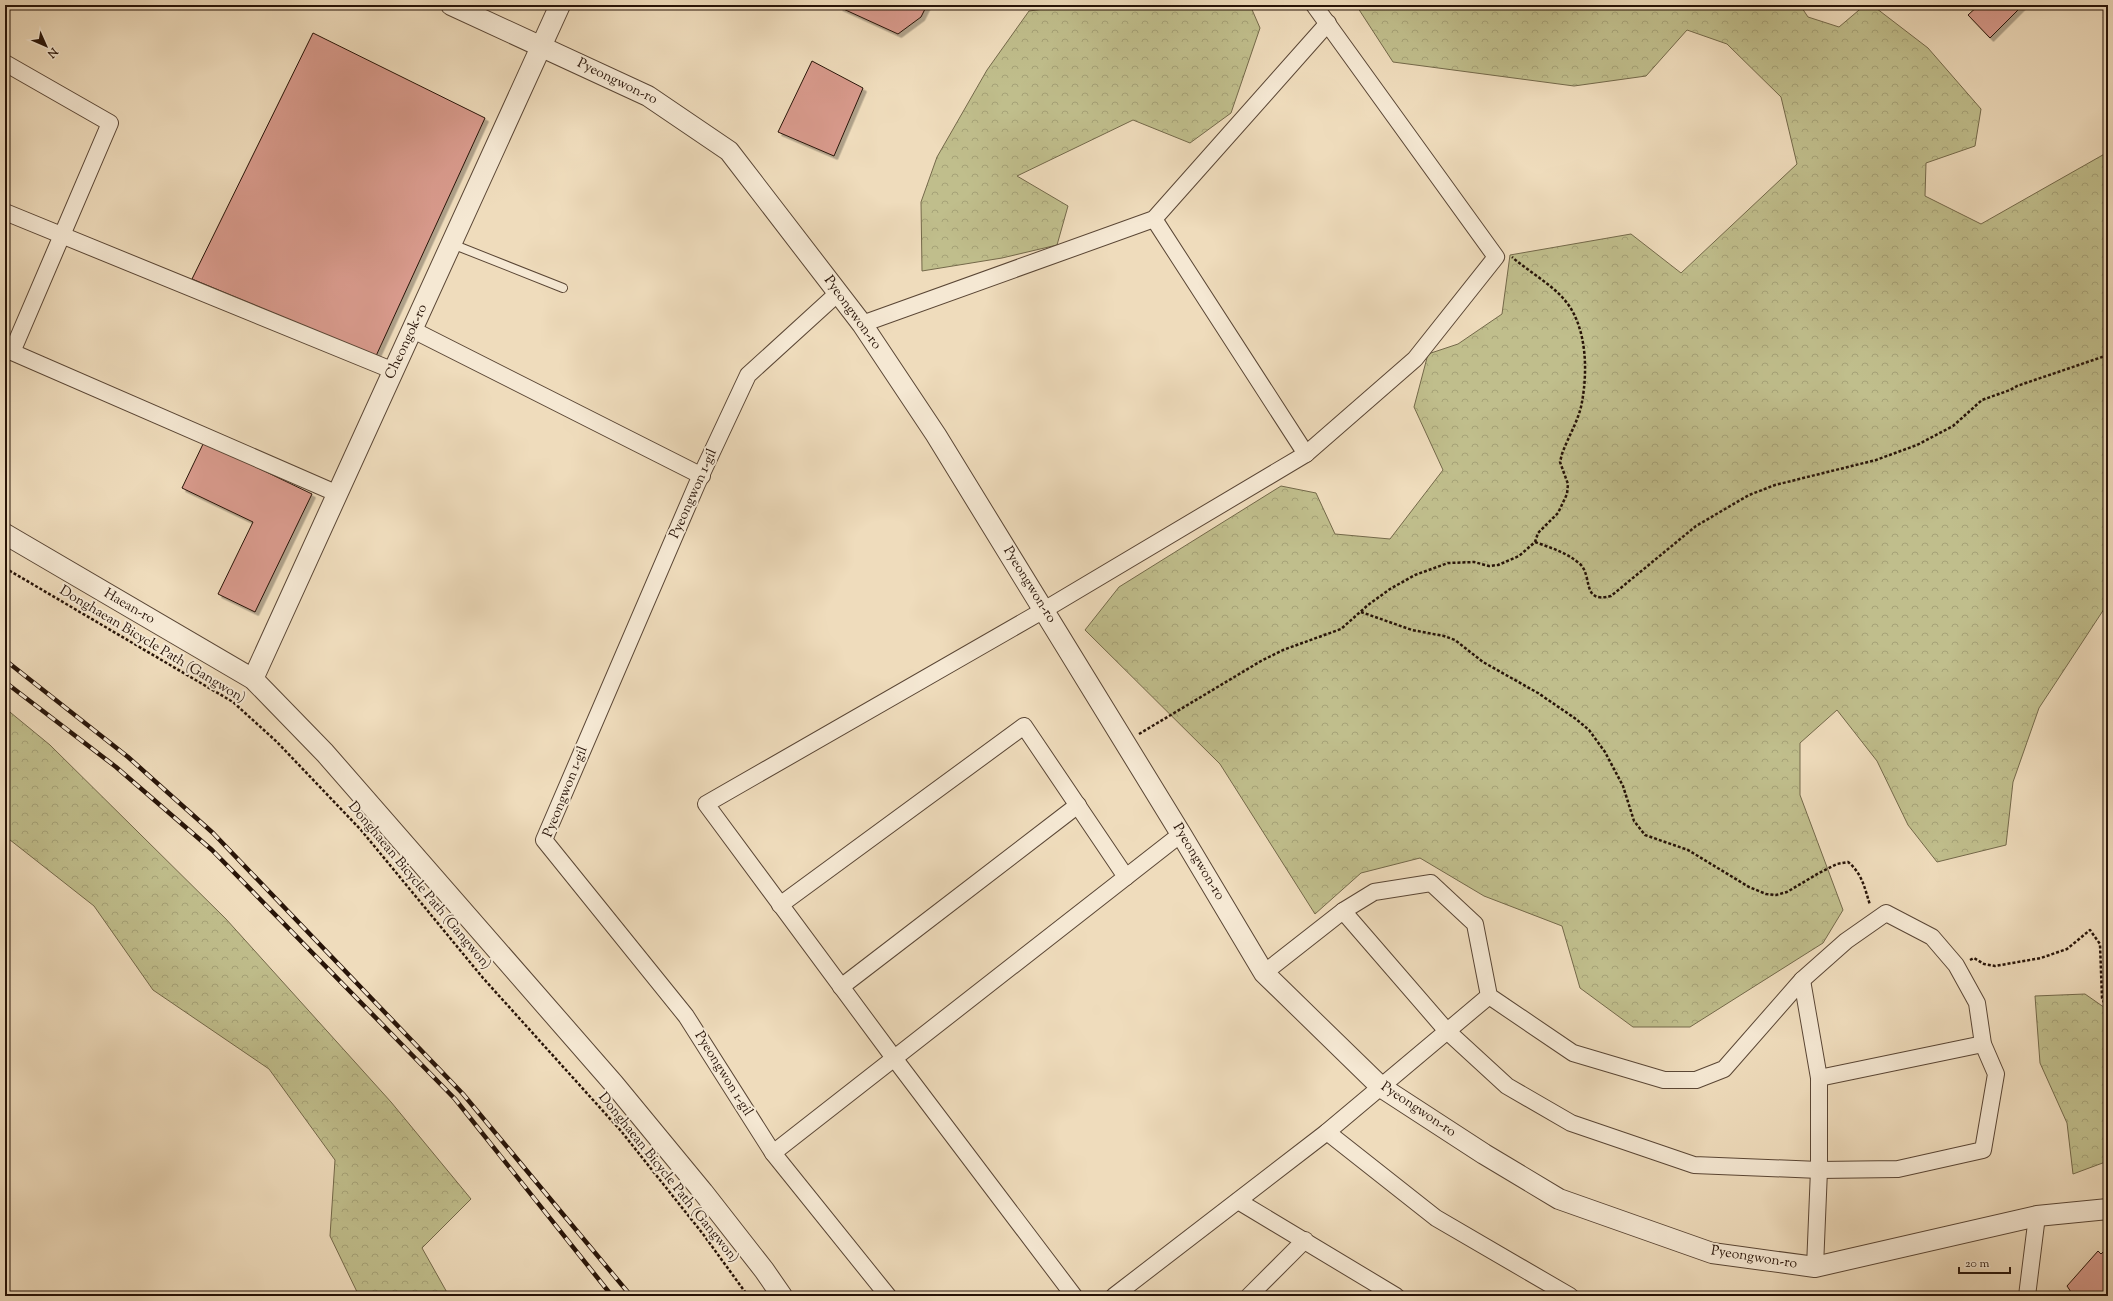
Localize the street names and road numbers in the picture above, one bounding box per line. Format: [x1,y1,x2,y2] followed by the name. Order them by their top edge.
[573,54,661,110] street label: Pyeongwon-ro
[818,272,886,354] street label: Pyeongwon-ro
[381,301,433,383] street label: Cheongok-ro
[665,446,723,542] street label: Pyeongwon 1-gil
[997,543,1061,628] street label: Pyeongwon-ro
[55,581,249,709] street label: Donghaean Bicycle Path (Gangwon)
[100,584,159,630] street label: Haean-ro
[539,743,593,841] street label: Pyeongwon 1-gil
[343,798,495,974] street label: Donghaean Bicycle Path (Gangwon)
[1167,820,1229,905] street label: Pyeongwon-ro
[689,1028,757,1120] street label: Pyeongwon 1-gil
[1376,1077,1460,1143] street label: Pyeongwon-ro
[593,1089,743,1267] street label: Donghaean Bicycle Path (Gangwon)
[1709,1241,1799,1275] street label: Pyeongwon-ro

